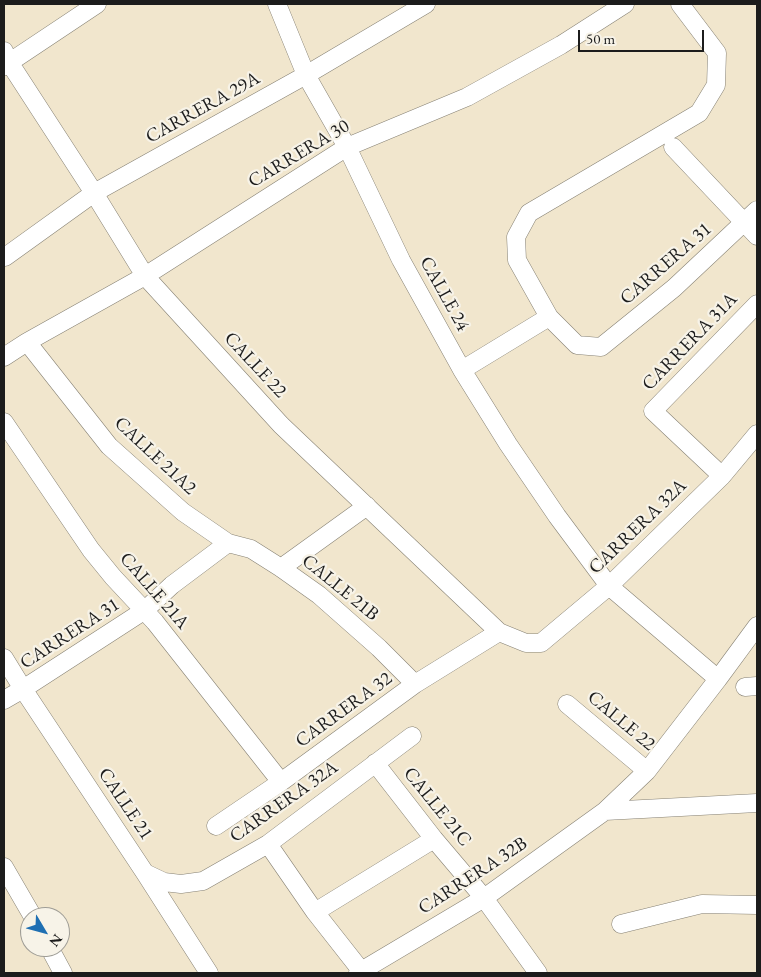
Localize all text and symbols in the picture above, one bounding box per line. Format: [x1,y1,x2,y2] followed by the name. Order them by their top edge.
[581,20,707,52] scale bar
[586,29,615,48] text: 50 m
[142,67,264,149] street label: CARRERA 29A
[244,115,354,193] street label: CARRERA 30
[616,218,716,310] street label: CARRERA 31
[414,253,474,335] street label: CALLE 24
[638,288,742,396] street label: CARRERA 31A
[219,327,291,403] street label: CALLE 22
[109,412,201,500] street label: CALLE 21A2
[584,475,692,579] street label: CARRERA 32A
[114,548,194,634] street label: CALLE 21A
[297,550,383,626] street label: CALLE 21B
[16,593,124,675] street label: CARRERA 31
[291,667,397,753] street label: CARRERA 32
[582,686,660,756] street label: CALLE 22
[225,756,343,848] street label: CARRERA 32A
[398,763,476,851] street label: CALLE 21C
[93,764,157,844] street label: CALLE 21
[414,832,532,920] street label: CARRERA 32B
[20,907,70,957] north arrow
[46,930,67,950] text: N

